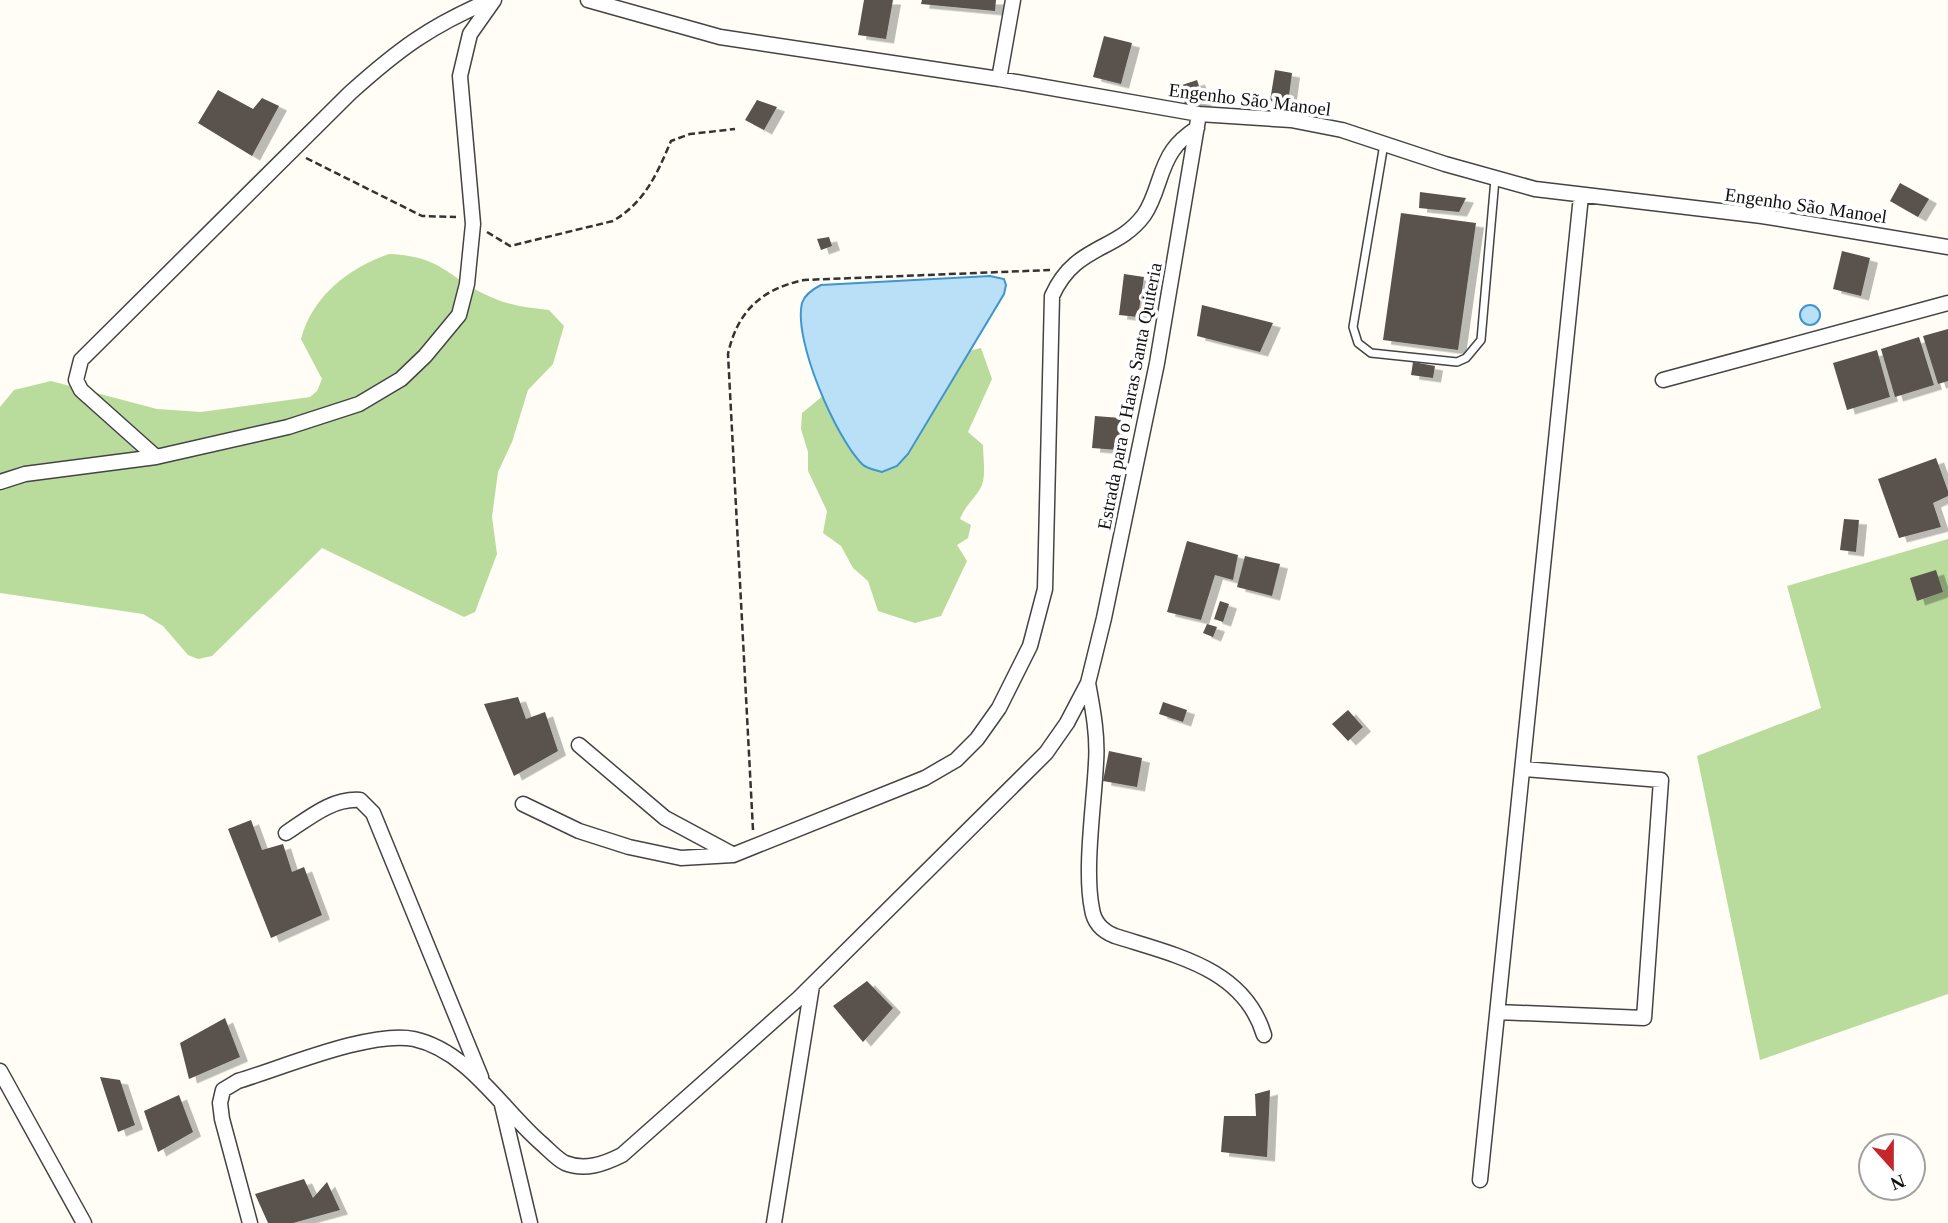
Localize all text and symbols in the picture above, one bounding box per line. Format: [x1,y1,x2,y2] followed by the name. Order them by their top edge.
[1167,79,1332,120] street label: Engenho São Manoel
[1723,184,1888,227] street label: Engenho São Manoel
[1093,260,1166,531] street label: Estrada para o Haras Santa Quiteria
[1857,1132,1927,1202] north arrow
[1887,1170,1908,1195] text: N

